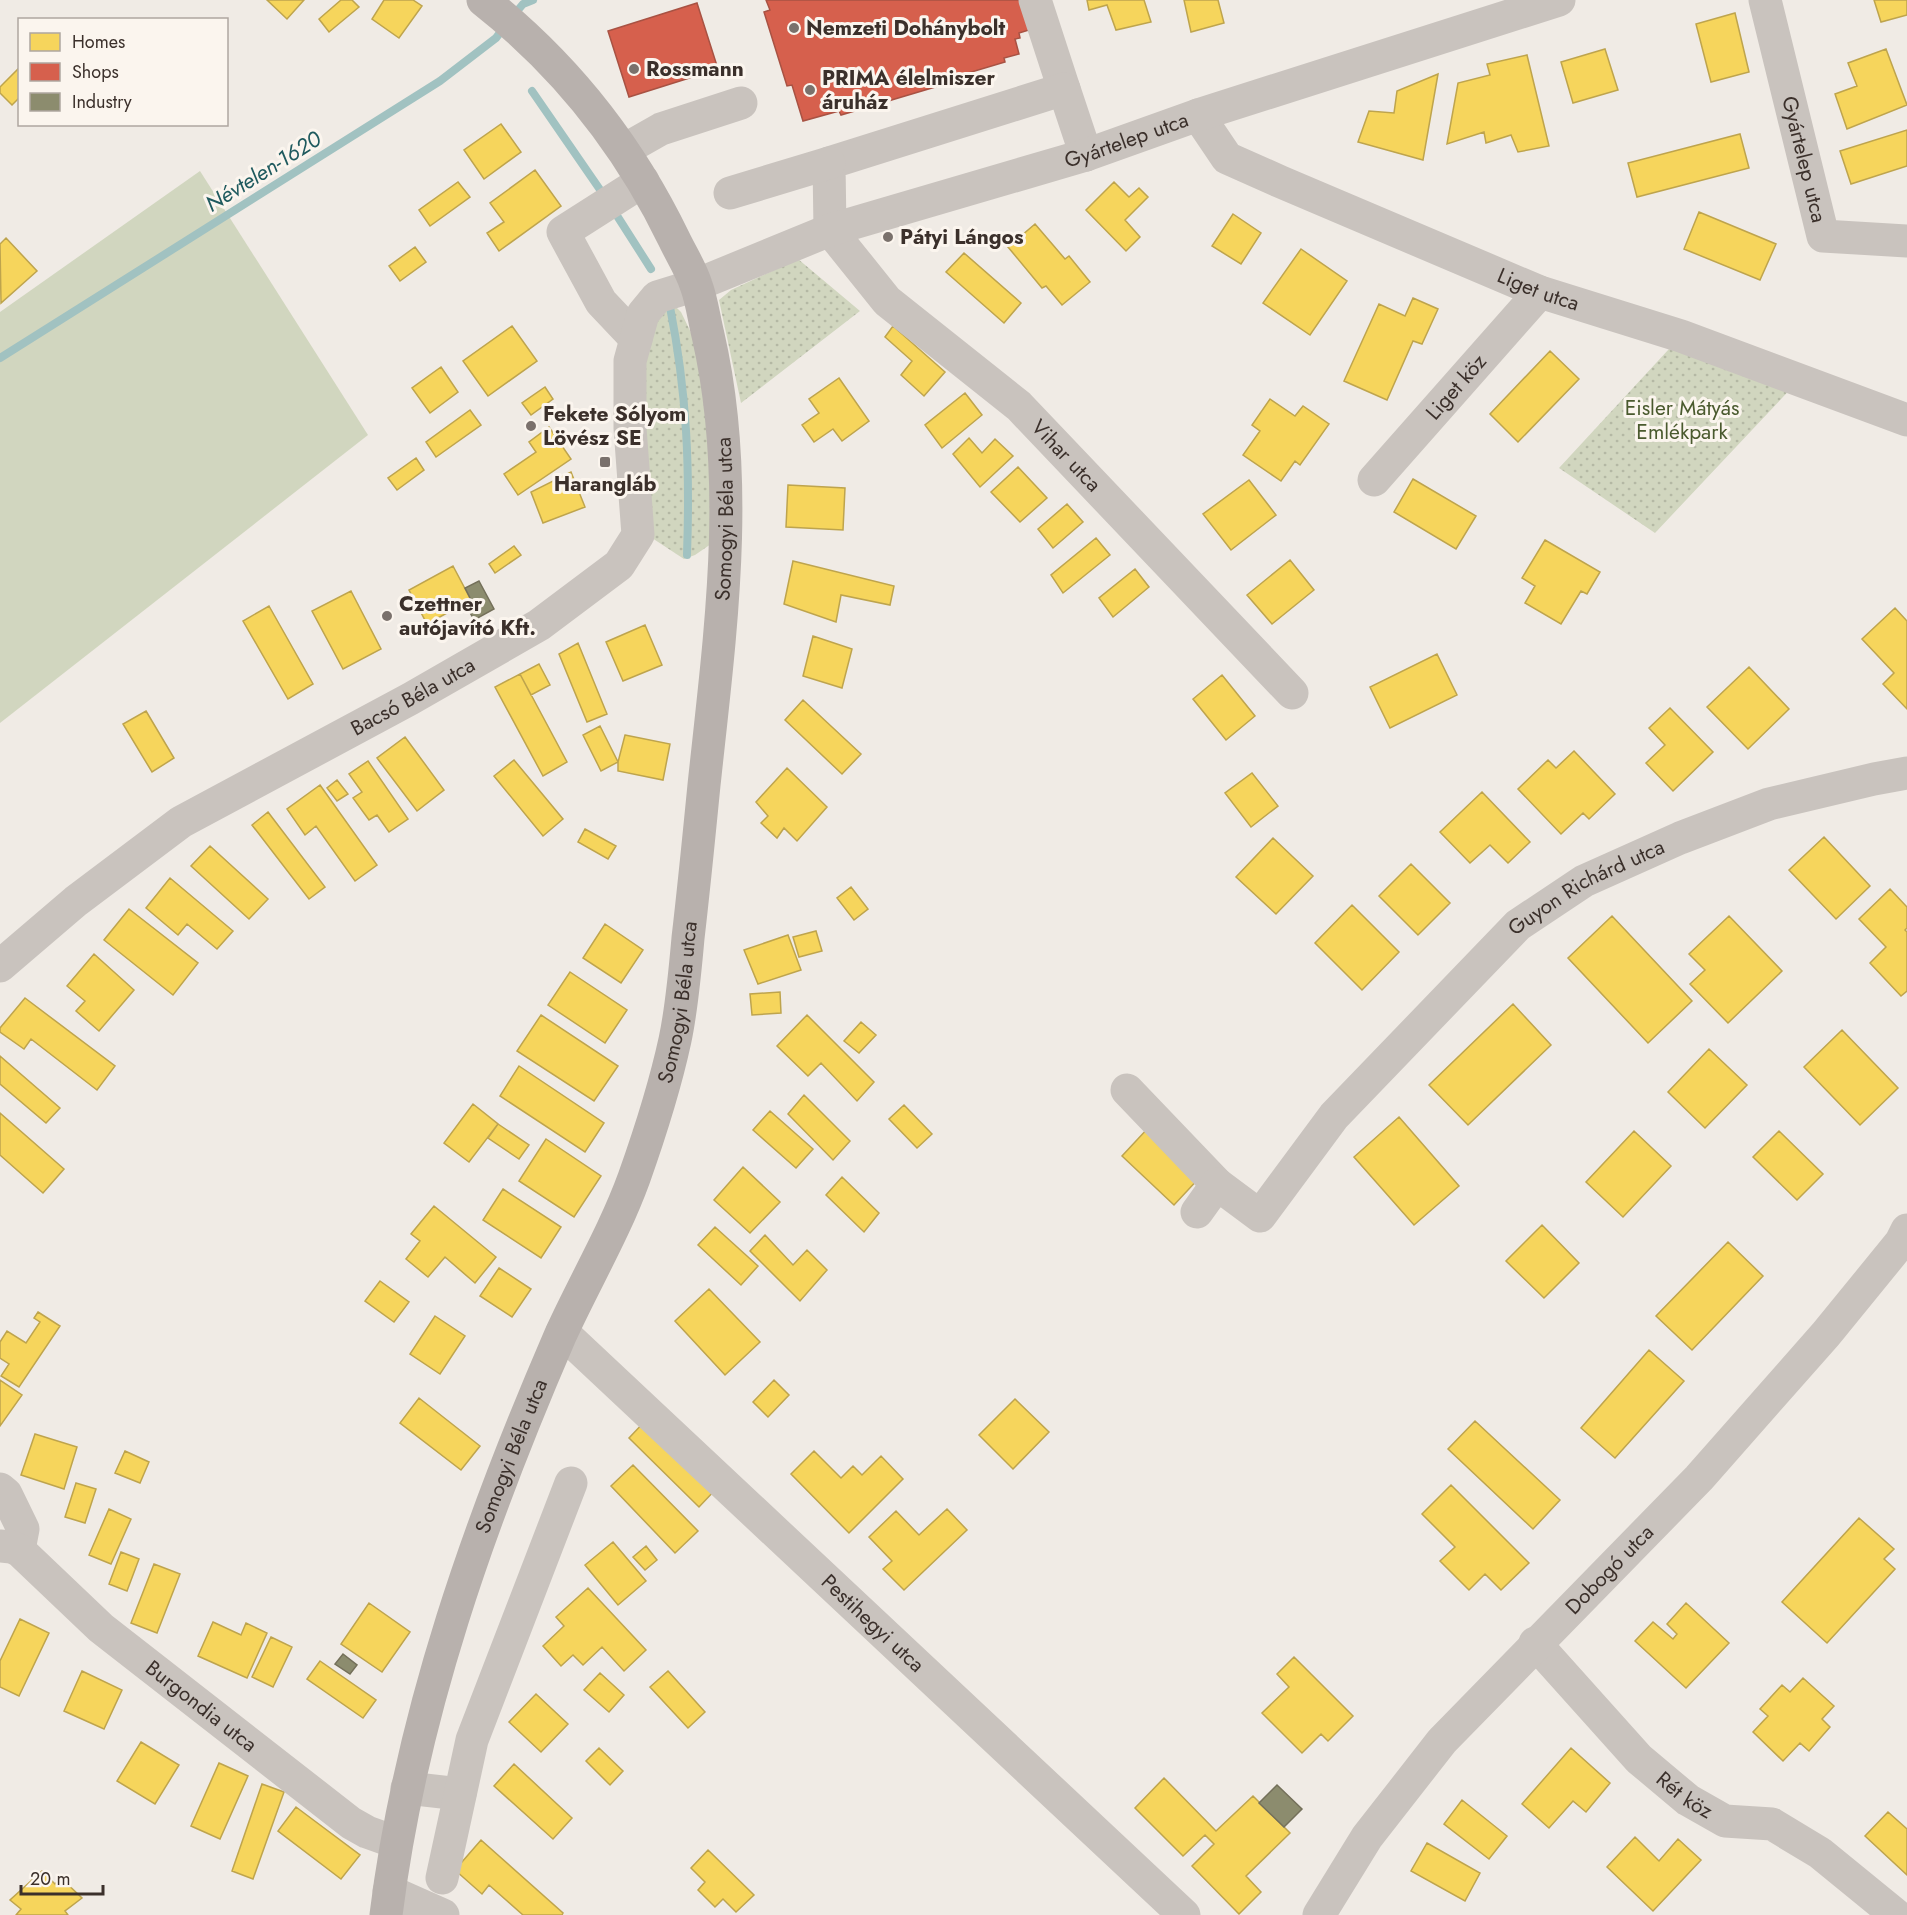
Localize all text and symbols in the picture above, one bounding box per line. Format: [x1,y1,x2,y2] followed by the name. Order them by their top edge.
[806,13,1005,43] place label: Nemzeti Dohánybolt
[18,18,228,126] legend
[787,21,801,35] marker: Nemzeti Dohánybolt
[72,29,125,55] text: Homes
[646,54,744,84] place label: Rossmann
[72,59,119,85] text: Shops
[627,62,641,76] marker: Rossmann
[822,63,996,117] place label: PRIMA élelmiszer áruház
[803,83,817,97] marker: PRIMA élelmiszer áruház
[72,89,132,115] text: Industry
[1774,93,1834,226] street label: Gyártelep utca
[1061,105,1192,176] street label: Gyártelep utca
[199,123,327,219] water label: Névtelen-1620
[900,222,1024,252] place label: Pátyi Lángos
[881,230,895,244] marker: Pátyi Lángos
[1493,261,1583,318] street label: Liget utca
[1419,347,1494,427] street label: Liget köz
[1625,393,1739,447] park label: Eisler Mátyás Emlékpark
[543,399,686,453] place label: Fekete Sólyom Lövész SE
[1024,412,1108,499] street label: Vihar utca
[524,419,538,433] marker: Fekete Sólyom Lövész SE
[707,436,741,602] street label: Somogyi Béla utca
[598,455,612,469] marker: Harangláb
[554,469,656,499] place label: Harangláb
[399,589,536,643] place label: Czettner autójavító Kft.
[380,609,394,623] marker: Czettner autójavító Kft.
[345,650,481,743] street label: Bacsó Béla utca
[1501,832,1669,942] street label: Guyon Richárd utca
[650,920,705,1087] street label: Somogyi Béla utca
[468,1374,555,1538] street label: Somogyi Béla utca
[1558,1518,1660,1621] street label: Dobogó utca
[814,1567,931,1679] street label: Pestihegyi utca
[139,1653,263,1759] street label: Burgondia utca
[1650,1764,1718,1826] street label: Rét köz
[21,1858,104,1896] scale bar
[30,1866,70,1892] text: 20 m

